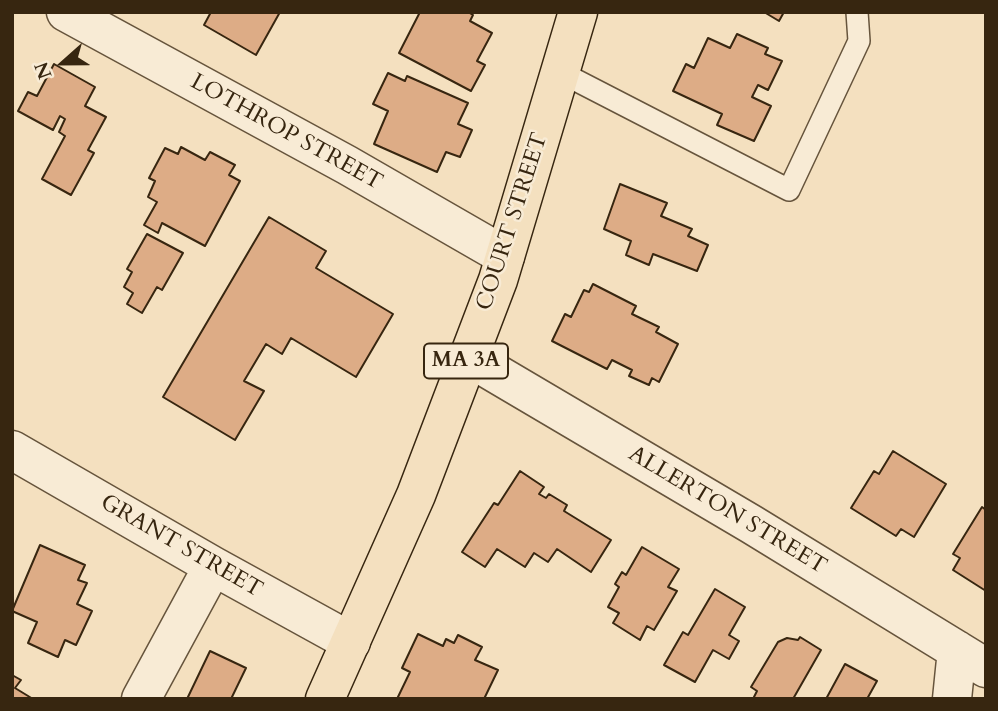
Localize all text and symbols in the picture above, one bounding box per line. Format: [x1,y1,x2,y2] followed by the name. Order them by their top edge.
[28,28,98,98] north arrow
[28,58,58,83] text: N
[185,69,387,197] street label: LOTHROP STREET
[471,130,555,314] street label: COURT STREET
[424,344,508,378] road number: MA 3A
[623,441,831,581] street label: ALLERTON STREET
[95,489,267,605] street label: GRANT STREET

